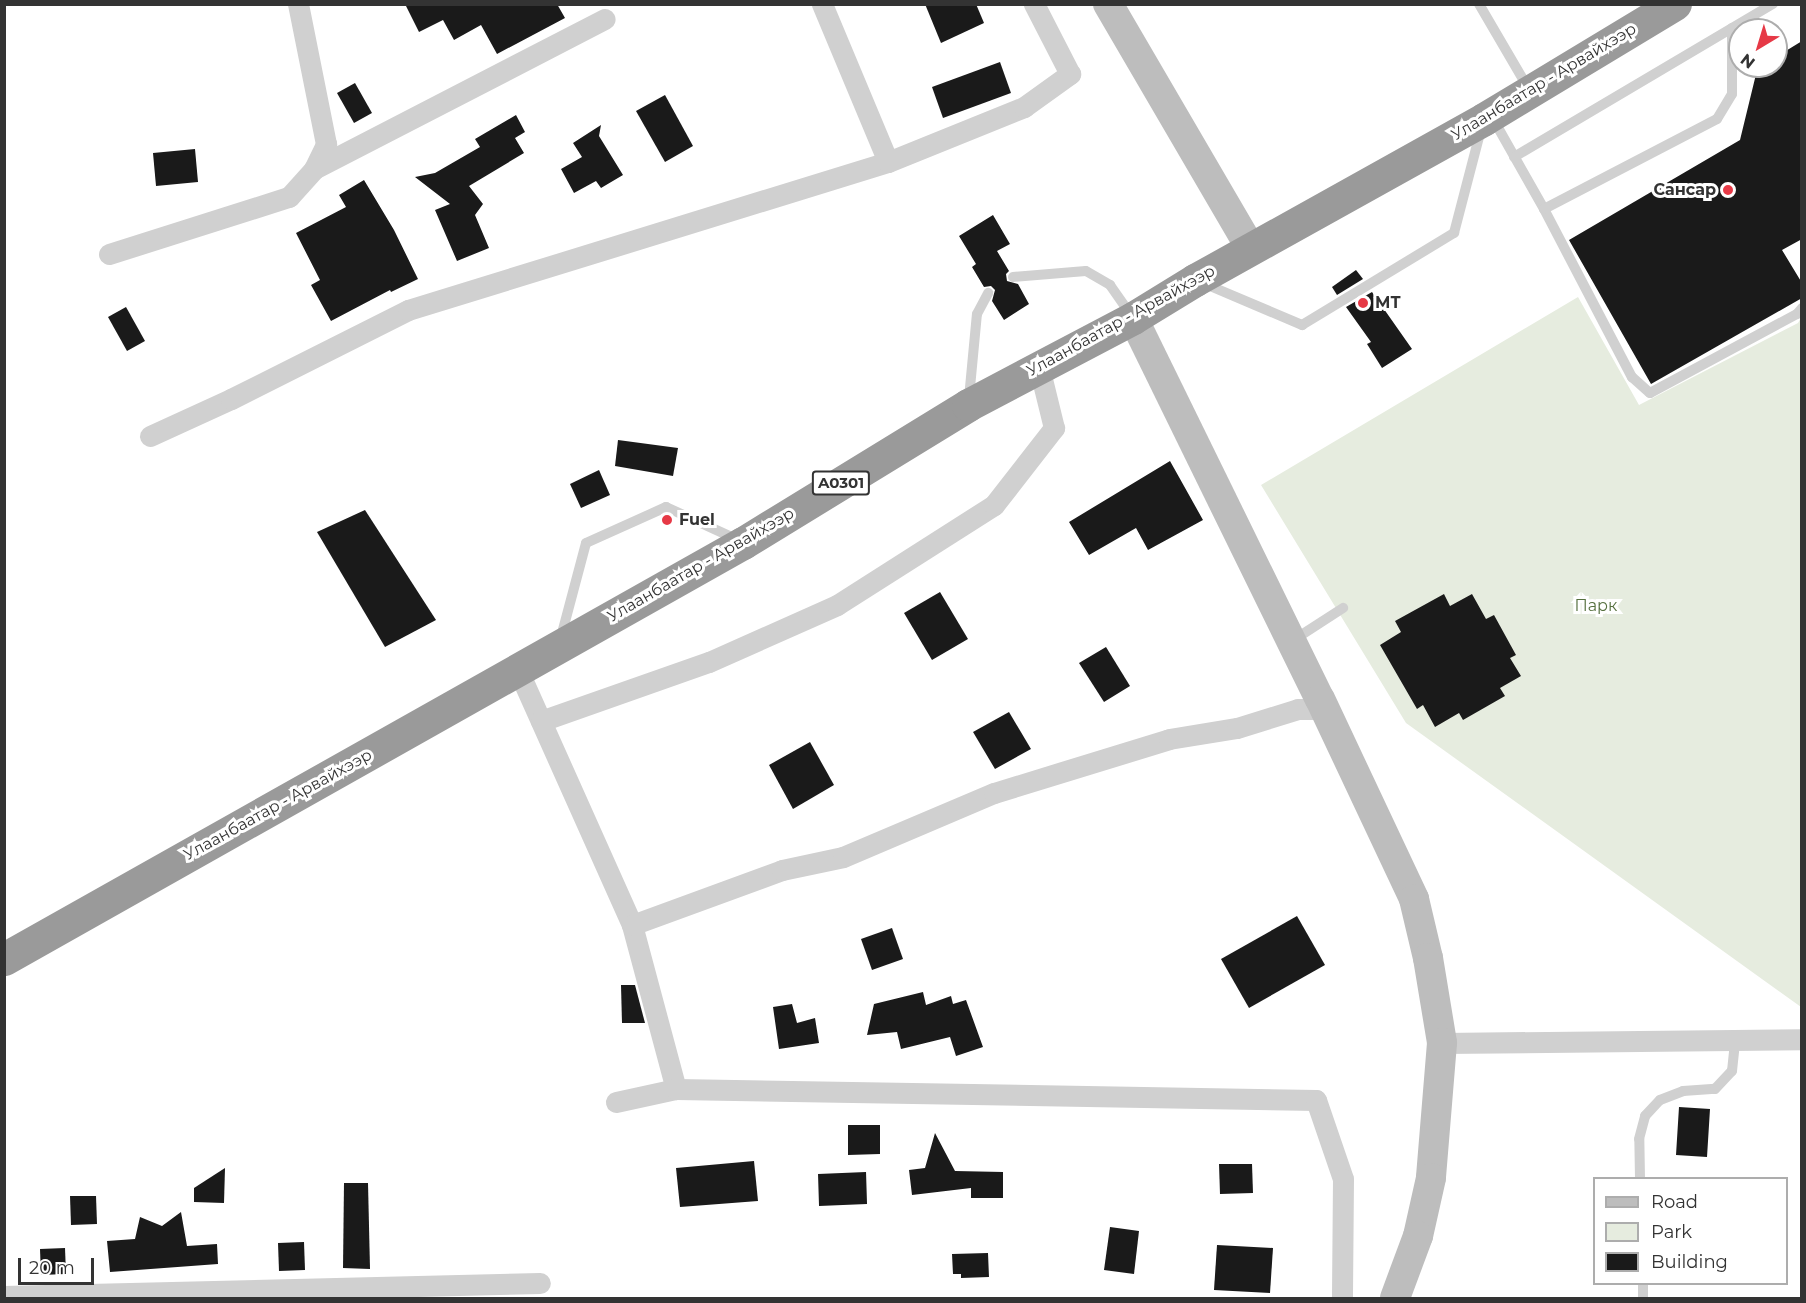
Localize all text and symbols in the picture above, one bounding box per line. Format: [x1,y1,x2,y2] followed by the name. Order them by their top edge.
[1728,18,1788,78] north arrow
[1448,19,1640,145] street label: Улаанбаатар - Арвайхээр
[1737,50,1759,72] text: N
[1653,180,1716,200] place label: Сансар
[1721,183,1735,197] marker: Сансар
[1024,261,1218,381] street label: Улаанбаатар - Арвайхээр
[1375,293,1401,313] place label: МТ
[1356,296,1370,310] marker: МТ
[811,471,871,495] road number: A0301
[604,504,798,626] street label: Улаанбаатар - Арвайхээр
[679,510,715,530] place label: Fuel
[660,513,674,527] marker: Fuel
[1575,596,1617,616] park label: Парк
[181,745,375,865] street label: Улаанбаатар - Арвайхээр
[1593,1177,1788,1285] legend
[1651,1191,1698,1213] text: Road
[1651,1221,1692,1243] text: Park
[21,1246,98,1284] scale bar
[1651,1251,1728,1273] text: Building
[29,1257,75,1279] text: 20 m

